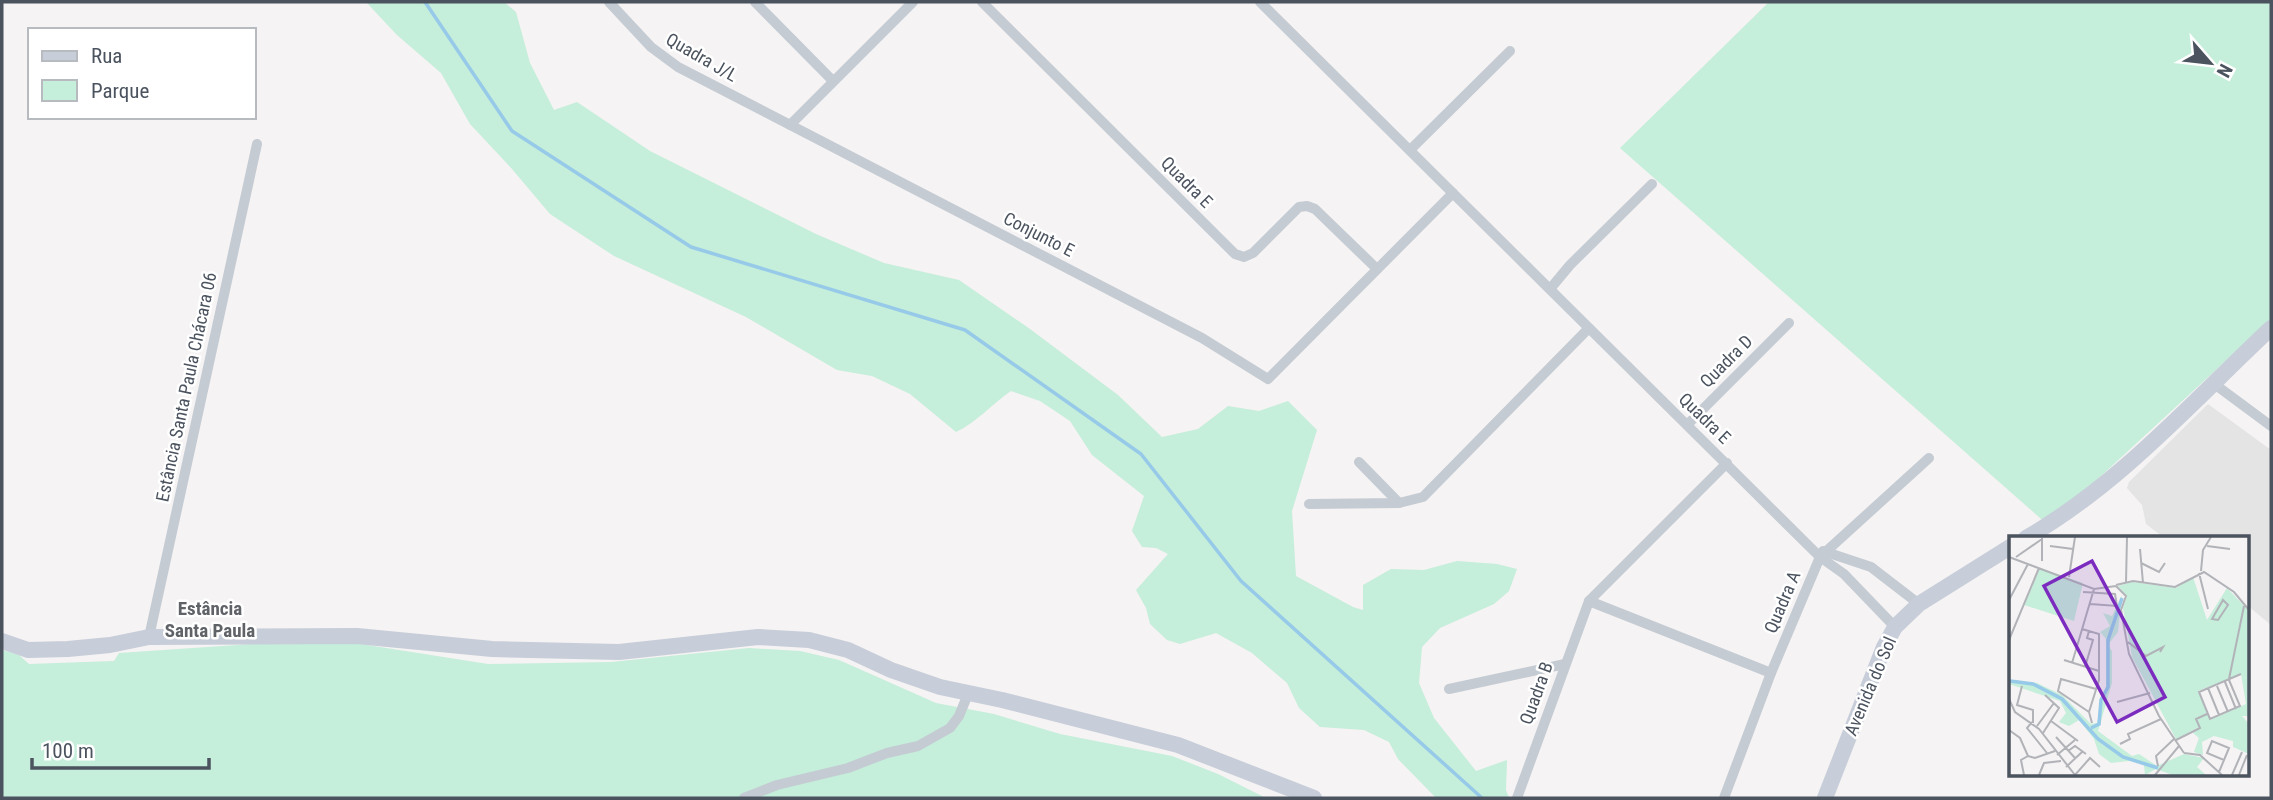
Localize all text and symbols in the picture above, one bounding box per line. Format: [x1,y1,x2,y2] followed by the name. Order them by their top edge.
[28,28,256,119] legend
[663,28,742,86] street label: Quadra J/L
[2175,28,2245,98] north arrow
[91,44,122,68] text: Rua
[2212,60,2237,81] text: N
[91,79,149,103] text: Parque
[1157,152,1217,212] street label: Quadra E
[1000,207,1078,261] street label: Conjunto E
[151,270,221,504] street label: Estância Santa Paula Chácara 06
[1696,331,1756,391] street label: Quadra D
[1675,388,1735,448] street label: Quadra E
[2009,536,2248,776] inset map
[1760,567,1805,636] street label: Quadra A
[165,597,255,642] district label: Estância Santa Paula
[1840,634,1900,738] street label: Avenida do Sol
[1515,659,1557,727] street label: Quadra B
[32,726,208,770] scale bar
[42,739,94,763] text: 100 m

